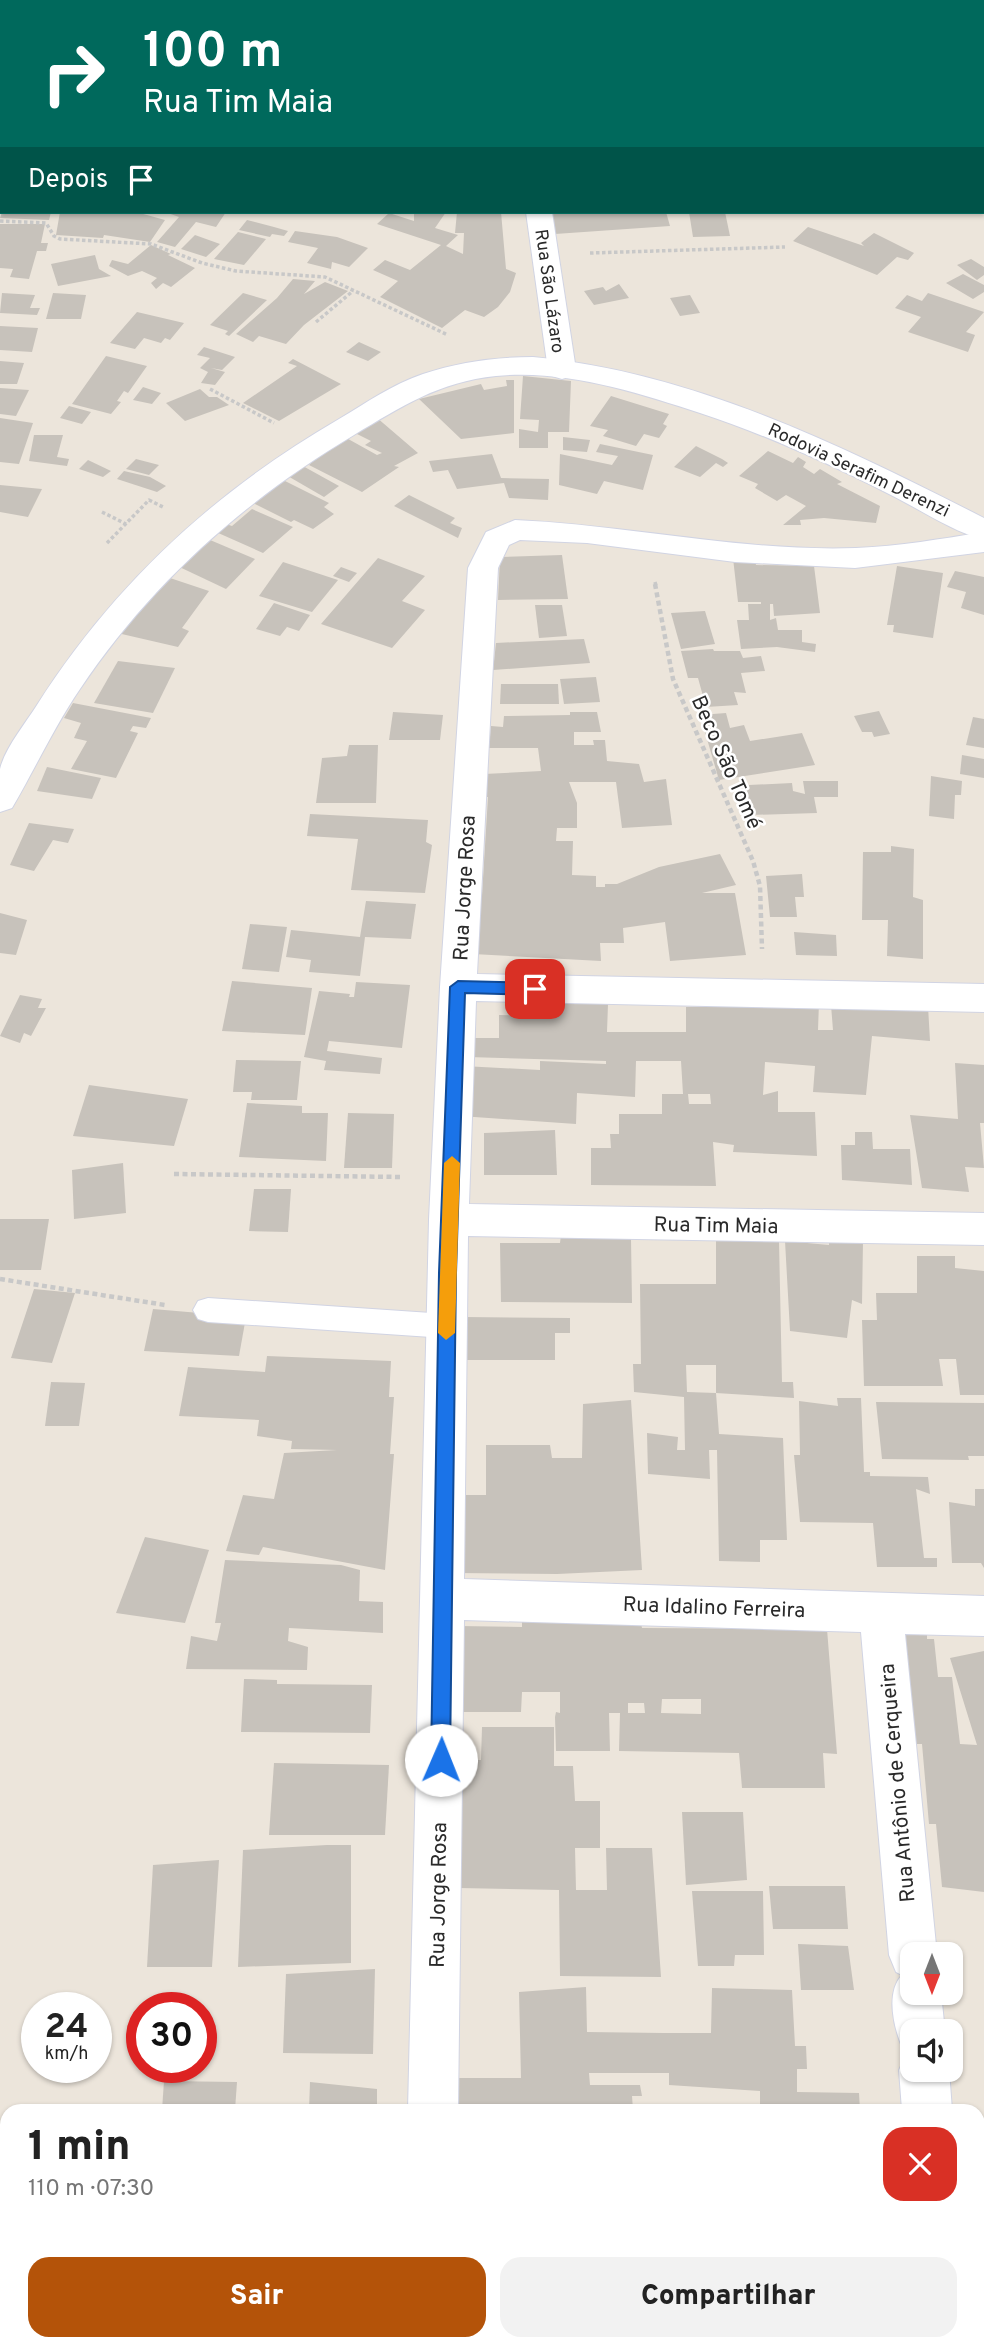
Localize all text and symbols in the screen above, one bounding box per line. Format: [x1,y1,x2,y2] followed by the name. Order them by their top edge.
[143,23,282,85] text: 100 m
[28,28,119,119] icon: right
[143,84,333,124] text: Rua Tim Maia
[122,161,160,199] icon: arrive
[28,164,108,197] text: Depois
[528,228,569,355] street label: Rua São Lázaro
[764,419,953,524] street label: Rodovia Serafim Derenzi
[684,691,767,834] street label: Beco São Tomé
[448,815,483,962] street label: Rua Jorge Rosa
[505,959,565,1019] pin
[516,970,554,1008] icon: arrive
[653,1212,779,1241] street label: Rua Tim Maia
[622,1592,806,1625] street label: Rua Idalino Ferreira
[875,1662,922,1904] street label: Rua Antônio de Cerqueira
[404,1723,478,1797] position arrow
[425,1822,454,1968] street label: Rua Jorge Rosa
[900,1942,962,2006] north arrow
[900,1942,963,2082] map controls
[126,1992,217,2083] speed limit sign: 30
[45,2006,88,2050] text: 24
[900,2019,963,2082] button: sound
[45,2043,88,2066] text: km/h
[28,2122,131,2175] text: 1 min
[883,2127,957,2201] button: close
[28,2175,154,2204] text: 110 m · 07:30
[28,2257,486,2337] button: Sair
[500,2257,957,2337] button: Compartilhar

